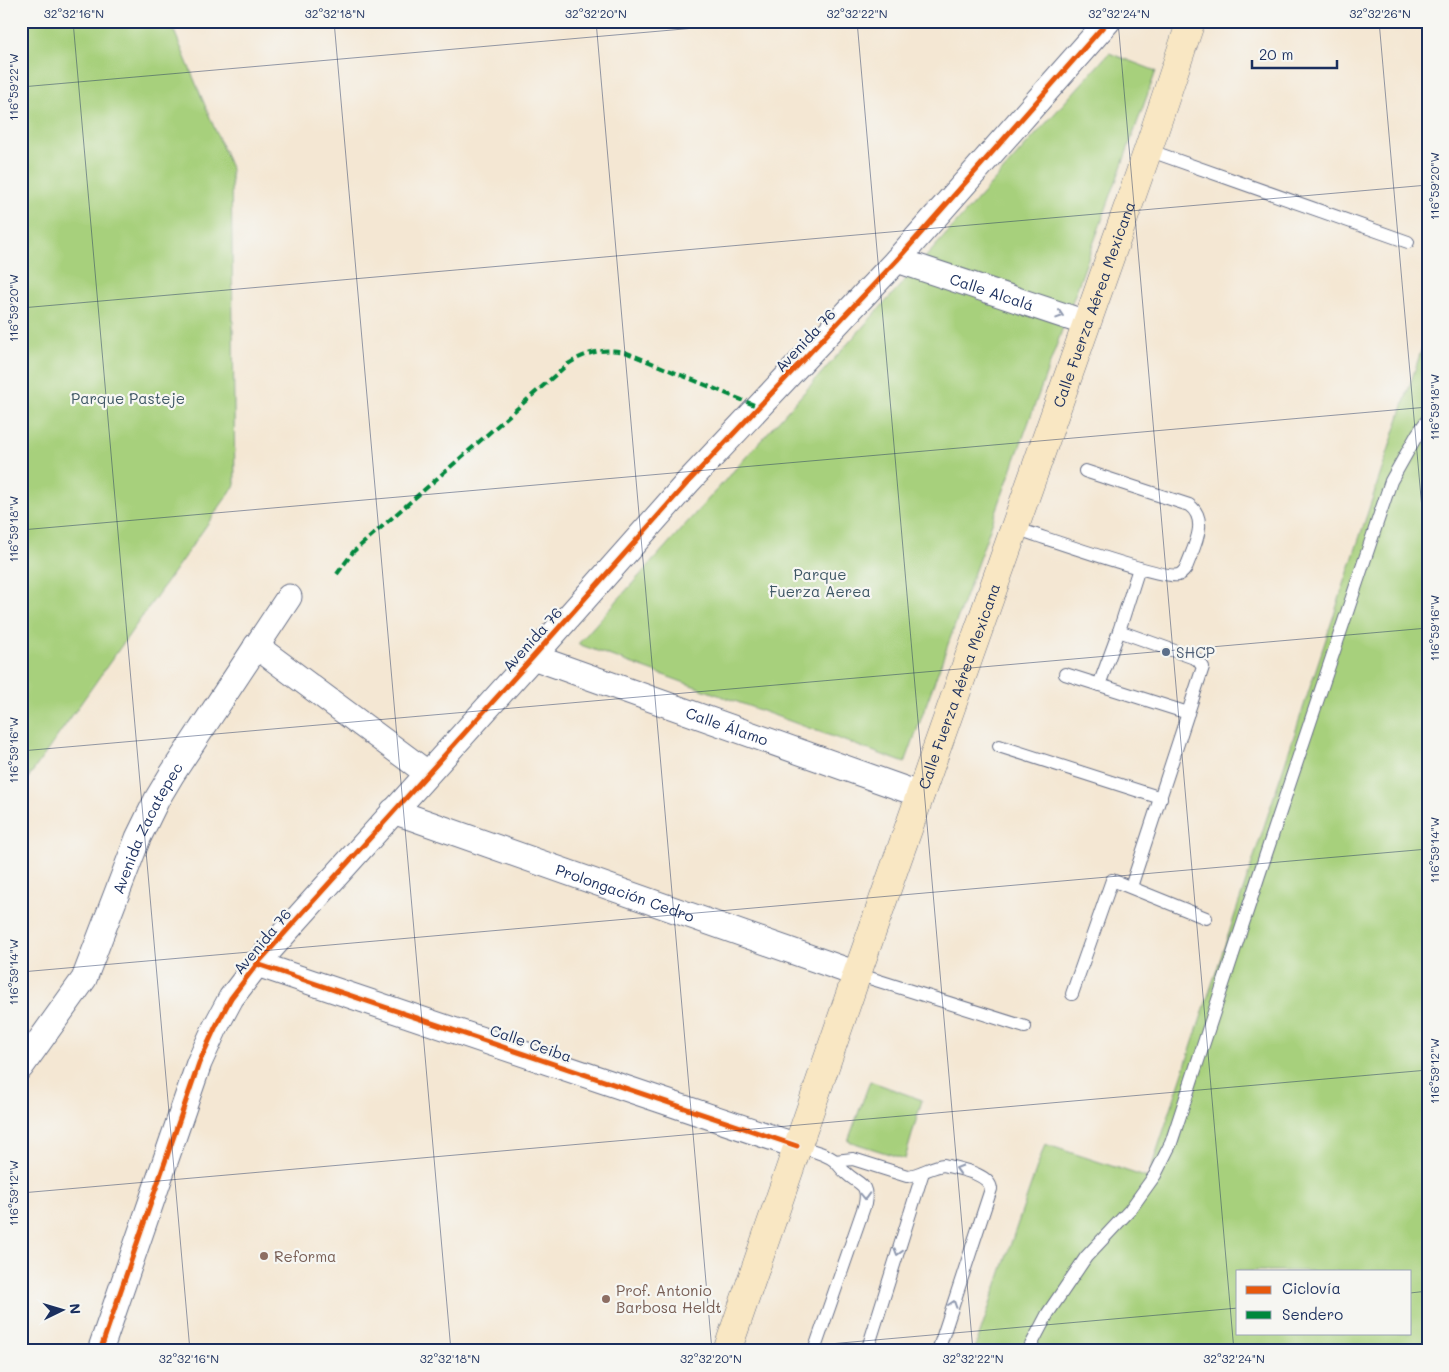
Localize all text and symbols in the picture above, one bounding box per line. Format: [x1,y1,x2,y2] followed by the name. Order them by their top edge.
[44,5,104,21] text: 32°32'16"N
[305,5,365,21] text: 32°32'18"N
[565,5,627,21] text: 32°32'20"N
[826,5,888,21] text: 32°32'22"N
[1088,5,1150,21] text: 32°32'24"N
[1349,5,1411,21] text: 32°32'26"N
[1252,38,1336,70] scale bar
[1259,44,1293,64] text: 20 m
[5,53,21,121] text: 116°59'22"W
[1426,152,1442,220] text: 116°59'20"W
[1048,199,1139,410] street label: Calle Fuerza Aérea Mexicana
[947,268,1036,315] street label: Calle Alcalá
[5,274,21,342] text: 116°59'20"W
[770,304,840,376] street label: Avenida 76
[1055,309,1063,319] one-way arrow
[1426,374,1442,440] text: 116°59'18"W
[71,388,185,408] park label: Parque Pasteje
[5,496,21,562] text: 116°59'18"W
[769,564,871,601] park label: Parque Fuerza Aerea
[913,581,1004,792] street label: Calle Fuerza Aérea Mexicana
[1426,595,1442,661] text: 116°59'16"W
[498,603,566,675] street label: Avenida 76
[1176,642,1215,662] place label: SHCP
[1160,646,1172,658] marker: SHCP
[683,702,771,750] street label: Calle Álamo
[5,717,21,783] text: 116°59'16"W
[108,758,187,897] street label: Avenida Zacatepec
[1426,817,1442,883] text: 116°59'14"W
[553,859,697,926] street label: Prolongación Cedro
[229,904,295,978] street label: Avenida 76
[5,939,21,1005] text: 116°59'14"W
[487,1020,575,1066] street label: Calle Ceiba
[1426,1038,1442,1104] text: 116°59'12"W
[5,1160,21,1226] text: 116°59'12"W
[955,1165,963,1175] one-way arrow
[859,1192,870,1200] one-way arrow
[274,1246,336,1266] place label: Reforma
[894,1247,904,1255] one-way arrow
[258,1250,270,1262] marker: Reforma
[1236,1270,1412,1334] legend
[1282,1278,1341,1298] text: Ciclovía
[616,1280,722,1317] place label: Prof. Antonio Barbosa Heldt
[38,1284,88,1334] north arrow
[600,1293,612,1305] marker: Prof. Antonio Barbosa Heldt
[947,1301,957,1309] one-way arrow
[66,1303,85,1315] text: N
[1282,1304,1343,1324] text: Sendero
[159,1350,219,1366] text: 32°32'16"N
[420,1350,480,1366] text: 32°32'18"N
[680,1350,742,1366] text: 32°32'20"N
[942,1350,1004,1366] text: 32°32'22"N
[1203,1350,1265,1366] text: 32°32'24"N

